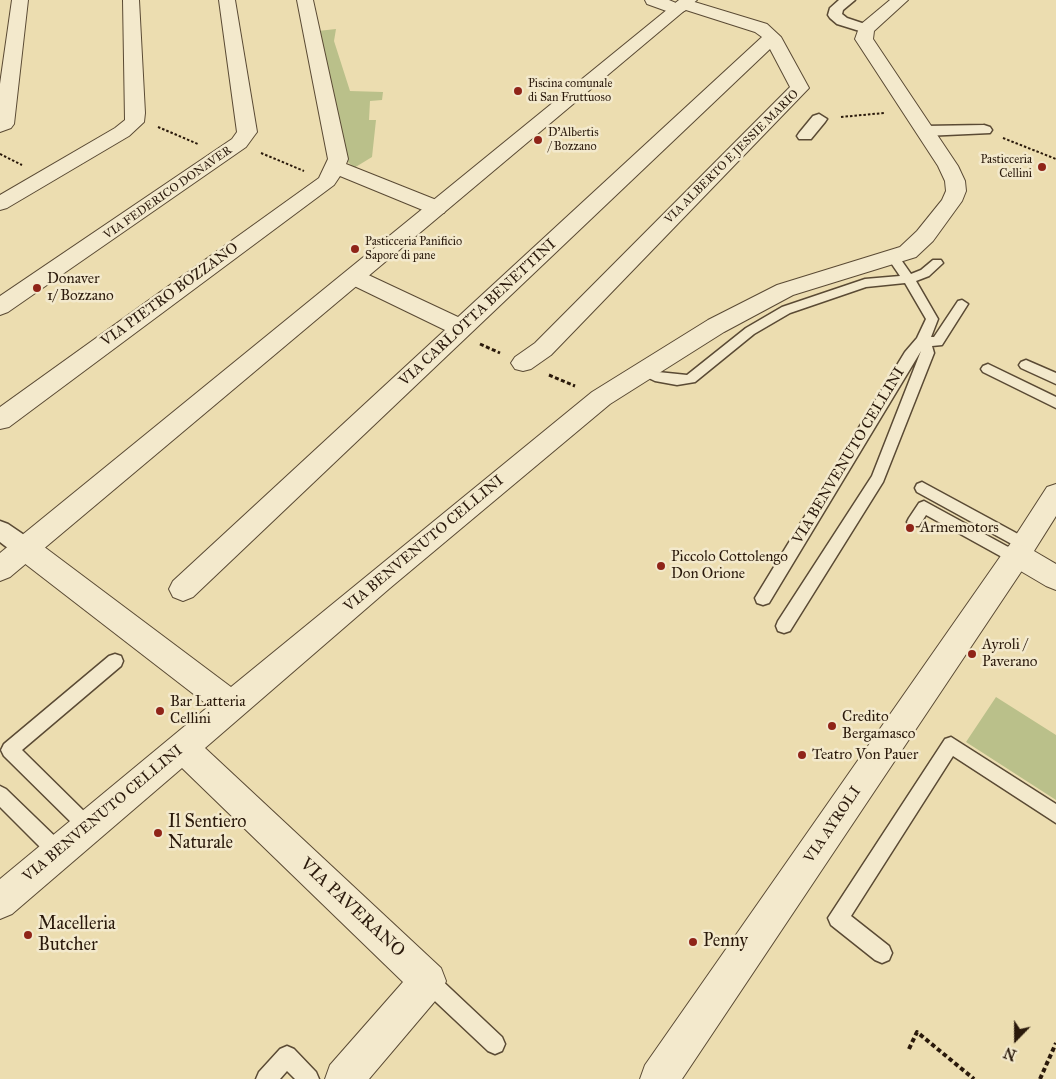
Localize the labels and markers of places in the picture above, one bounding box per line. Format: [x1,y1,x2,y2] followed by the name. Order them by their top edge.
[528,77,612,105] place label: Piscina comunale di San Fruttuoso
[512,85,524,97] marker: Piscina comunale di San Fruttuoso
[548,126,599,154] place label: D'Albertis / Bozzano
[532,134,544,146] marker: D'Albertis / Bozzano
[980,153,1032,181] place label: Pasticceria Cellini
[1036,161,1048,173] marker: Pasticceria Cellini
[365,235,462,263] place label: Pasticceria Panificio Sapore di pane
[349,243,361,255] marker: Pasticceria Panificio Sapore di pane
[47,270,114,305] place label: Donaver 1/ Bozzano
[31,282,43,294] marker: Donaver 1/ Bozzano
[920,519,999,537] place label: Armemotors
[904,522,916,534] marker: Armemotors
[671,548,788,583] place label: Piccolo Cottolengo Don Orione
[655,560,667,572] marker: Piccolo Cottolengo Don Orione
[982,636,1038,671] place label: Ayroli / Paverano
[966,648,978,660] marker: Ayroli / Paverano
[170,693,245,728] place label: Bar Latteria Cellini
[154,705,166,717] marker: Bar Latteria Cellini
[842,708,916,743] place label: Credito Bergamasco
[826,720,838,732] marker: Credito Bergamasco
[812,746,918,764] place label: Teatro Von Pauer
[796,749,808,761] marker: Teatro Von Pauer
[168,812,247,854] place label: Il Sentiero Naturale
[152,827,164,839] marker: Il Sentiero Naturale
[38,914,116,956] place label: Macelleria Butcher
[22,929,34,941] marker: Macelleria Butcher
[703,931,748,953] place label: Penny
[687,936,699,948] marker: Penny

